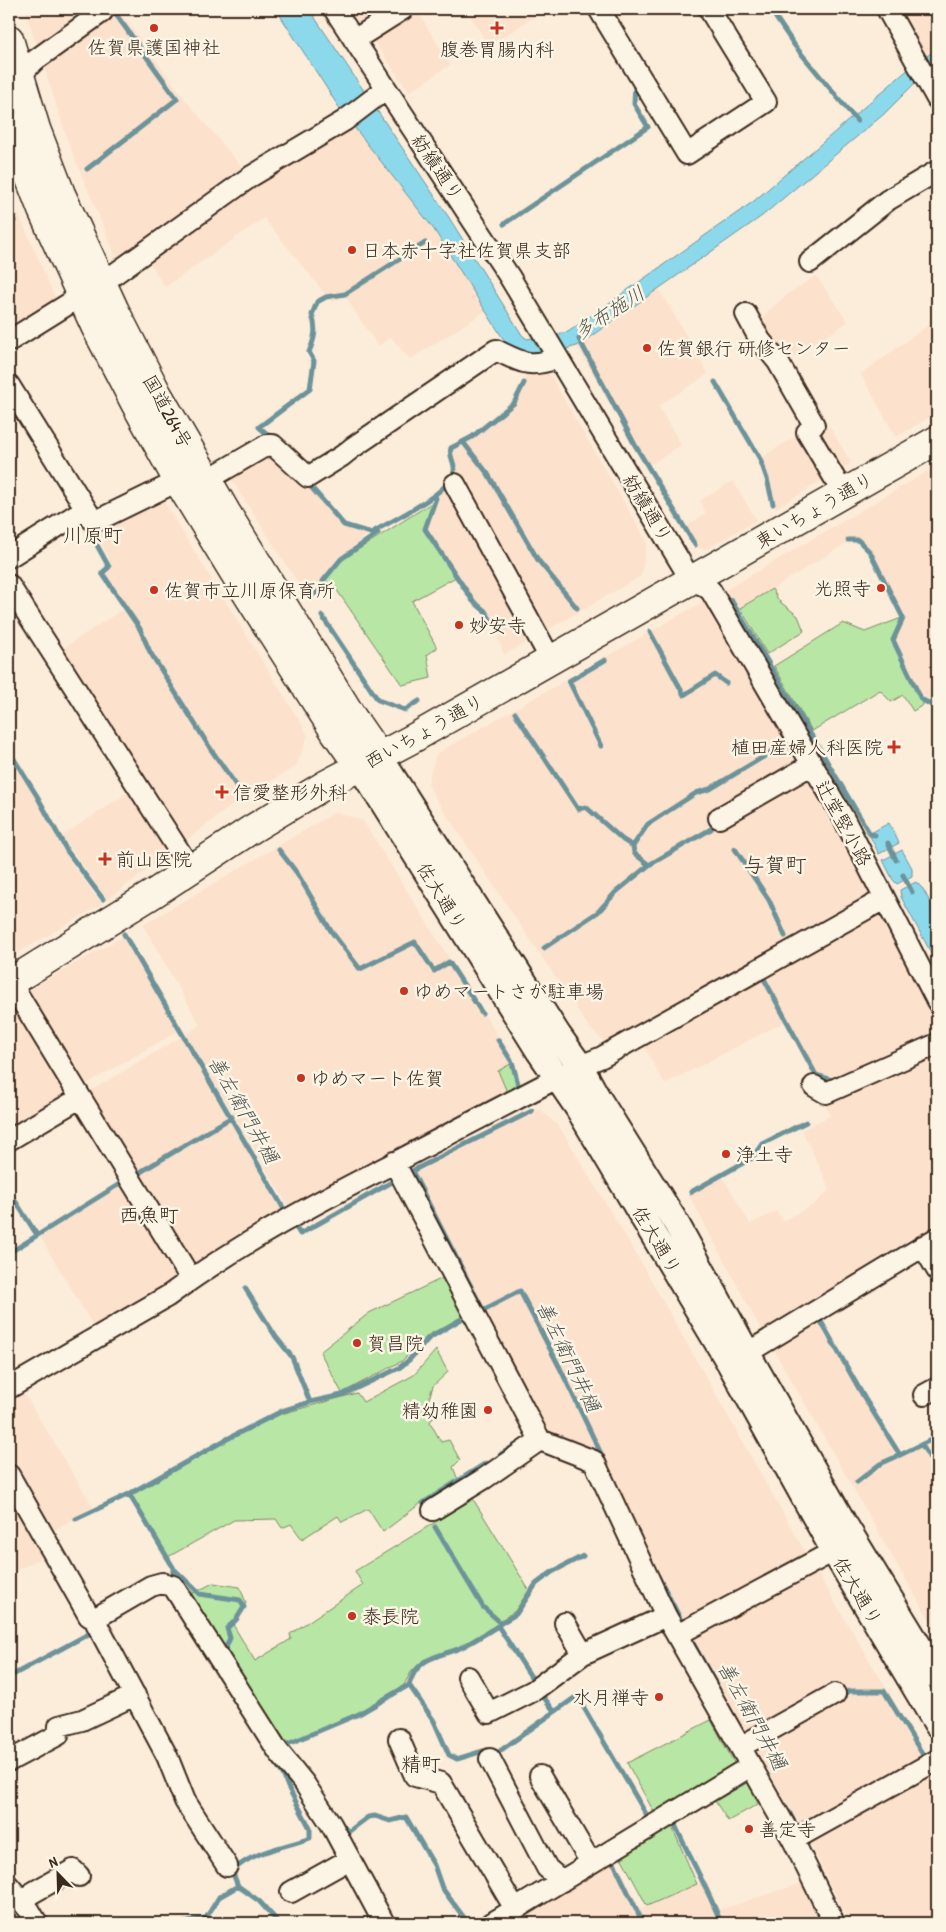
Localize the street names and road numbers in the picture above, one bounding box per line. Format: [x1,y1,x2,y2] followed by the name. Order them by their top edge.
[406,128,470,206] street label: 紡績通り
[137,369,199,453] street label: 国道264号
[750,465,878,555] street label: 東いちょう通り
[617,469,679,547] street label: 紡績通り
[360,687,488,775] street label: 西いちょう通り
[810,775,878,871] street label: 辻堂竪小路
[411,857,473,935] street label: 佐大通り
[626,1201,688,1279] street label: 佐大通り
[827,1552,889,1630] street label: 佐大通り

